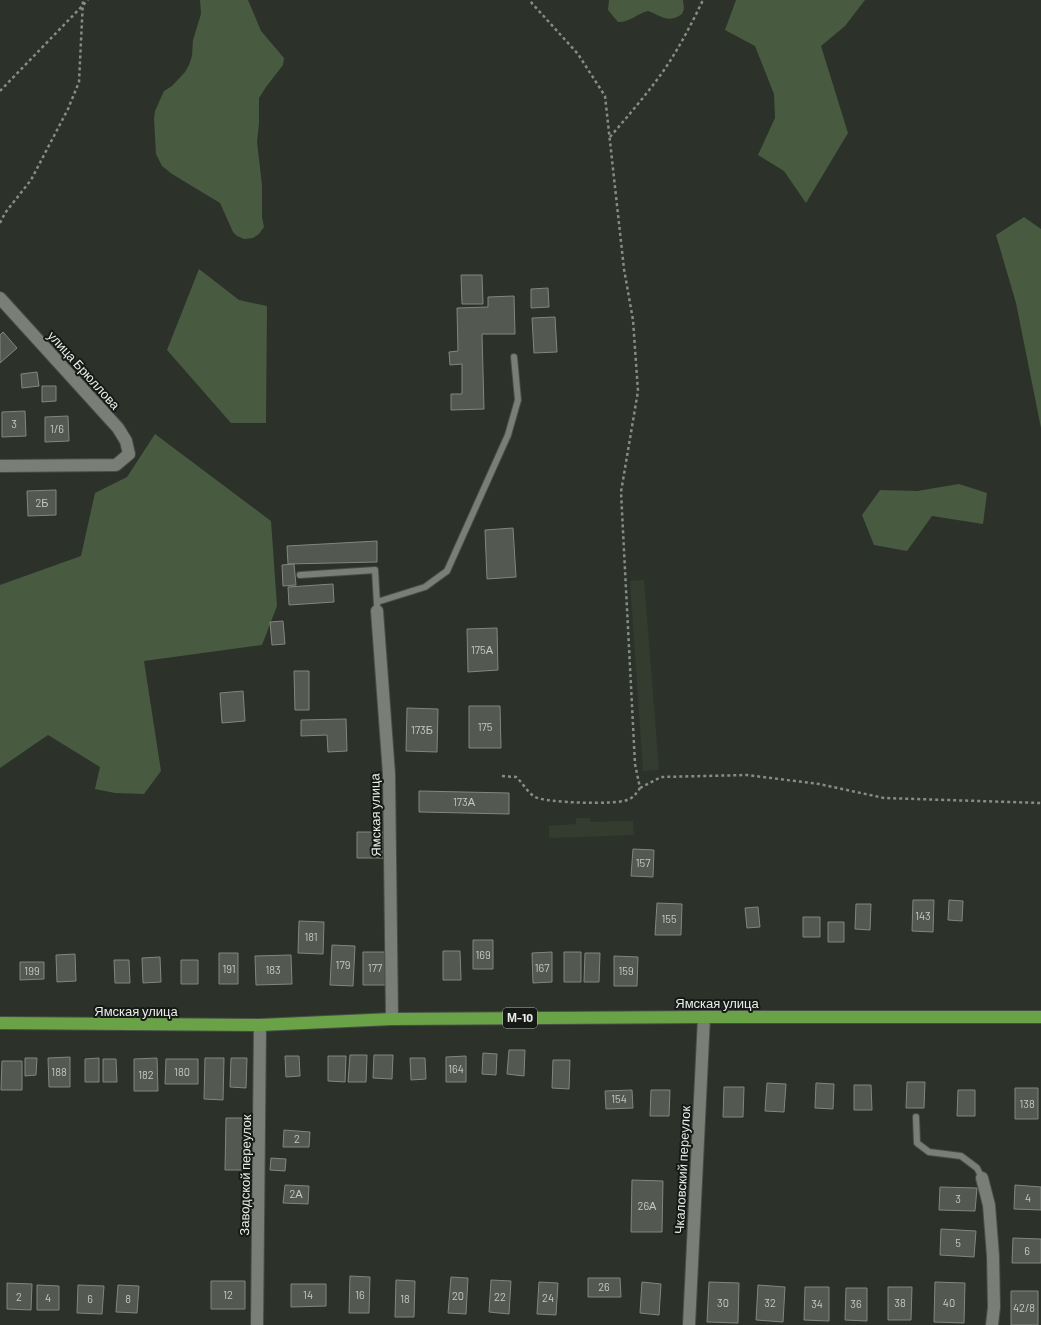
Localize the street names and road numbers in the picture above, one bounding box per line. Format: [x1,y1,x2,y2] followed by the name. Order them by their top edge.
[45,327,124,413] street label: улица Брюллова
[366,772,384,857] street label: Ямская улица
[675,995,759,1011] street label: Ямская улица
[94,1003,178,1019] street label: Ямская улица
[503,1008,537,1028] road number: М-10
[671,1105,693,1235] street label: Чкаловский переулок
[236,1114,254,1236] street label: Заводской переулок

